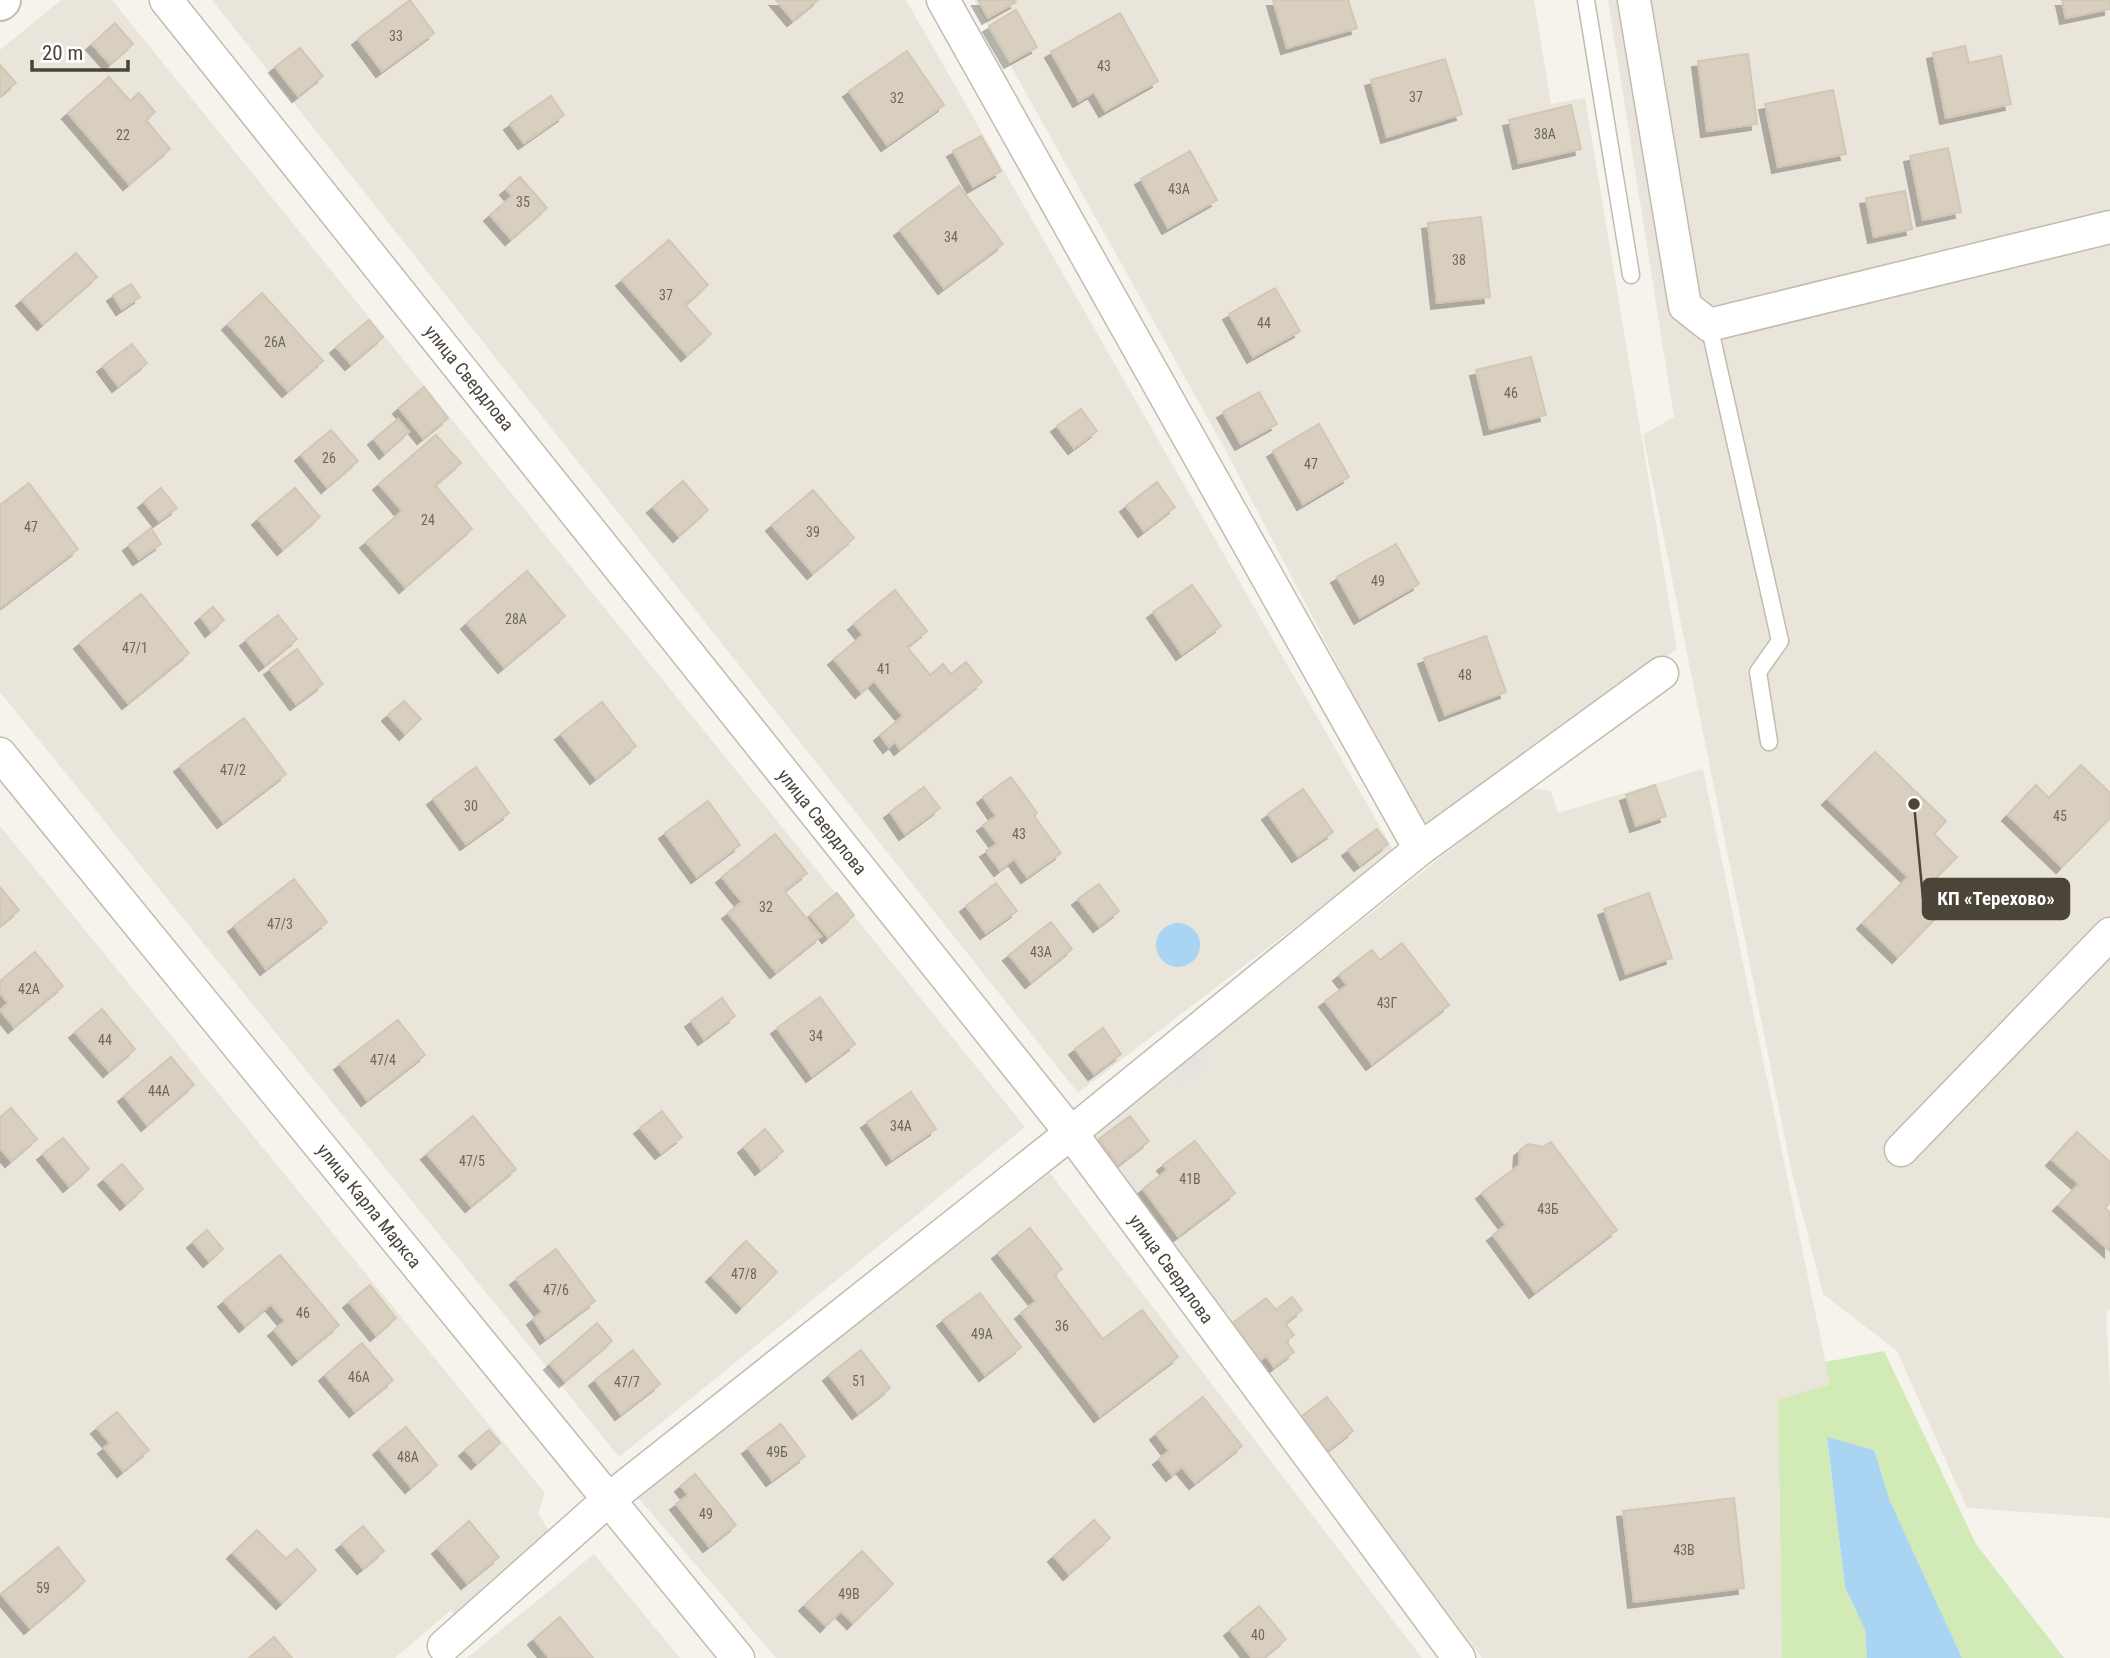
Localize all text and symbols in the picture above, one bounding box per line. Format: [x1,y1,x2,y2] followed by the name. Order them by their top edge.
[32,28,128,72] scale bar
[389,28,403,44] house number: 33
[42,41,83,65] text: 20 m
[1097,58,1111,74] house number: 43
[1409,89,1423,105] house number: 37
[890,90,904,106] house number: 32
[1534,126,1556,142] house number: 38А
[116,127,130,143] house number: 22
[1168,181,1190,197] house number: 43А
[516,194,530,210] house number: 35
[944,229,958,245] house number: 34
[1452,252,1466,268] house number: 38
[659,287,673,303] house number: 37
[1257,315,1271,331] house number: 44
[420,321,518,435] street label: улица Свердлова
[264,334,286,350] house number: 26А
[1504,385,1518,401] house number: 46
[322,450,336,466] house number: 26
[1304,456,1318,472] house number: 47
[421,512,435,528] house number: 24
[24,519,38,535] house number: 47
[806,524,820,540] house number: 39
[1371,573,1385,589] house number: 49
[505,611,527,627] house number: 28А
[122,640,148,656] house number: 47/1
[877,661,891,677] house number: 41
[1458,667,1472,683] house number: 48
[220,762,246,778] house number: 47/2
[773,765,871,879] street label: улица Свердлова
[464,798,478,814] house number: 30
[2053,808,2067,824] house number: 45
[1012,826,1026,842] house number: 43
[1923,879,2069,919] callout: КП «Терехово»
[1937,887,2055,910] text: КП «Терехово»
[759,899,773,915] house number: 32
[267,916,293,932] house number: 47/3
[1030,944,1052,960] house number: 43А
[18,981,40,997] house number: 42А
[1377,995,1397,1011] house number: 43Г
[809,1028,823,1044] house number: 34
[98,1032,112,1048] house number: 44
[370,1052,396,1068] house number: 47/4
[148,1083,170,1099] house number: 44А
[890,1118,912,1134] house number: 34А
[313,1139,426,1272] street label: улица Карла Маркса
[459,1153,485,1169] house number: 47/5
[1179,1171,1201,1187] house number: 41В
[1537,1201,1559,1217] house number: 43Б
[1125,1210,1218,1327] street label: улица Свердлова
[731,1266,757,1282] house number: 47/8
[543,1282,569,1298] house number: 47/6
[296,1305,310,1321] house number: 46
[1055,1318,1069,1334] house number: 36
[971,1326,993,1342] house number: 49А
[348,1369,370,1385] house number: 46А
[852,1373,866,1389] house number: 51
[614,1374,640,1390] house number: 47/7
[766,1444,788,1460] house number: 49Б
[397,1449,419,1465] house number: 48А
[699,1506,713,1522] house number: 49
[1673,1542,1695,1558] house number: 43В
[36,1580,50,1596] house number: 59
[838,1586,860,1602] house number: 49В
[1251,1627,1265,1643] house number: 40

